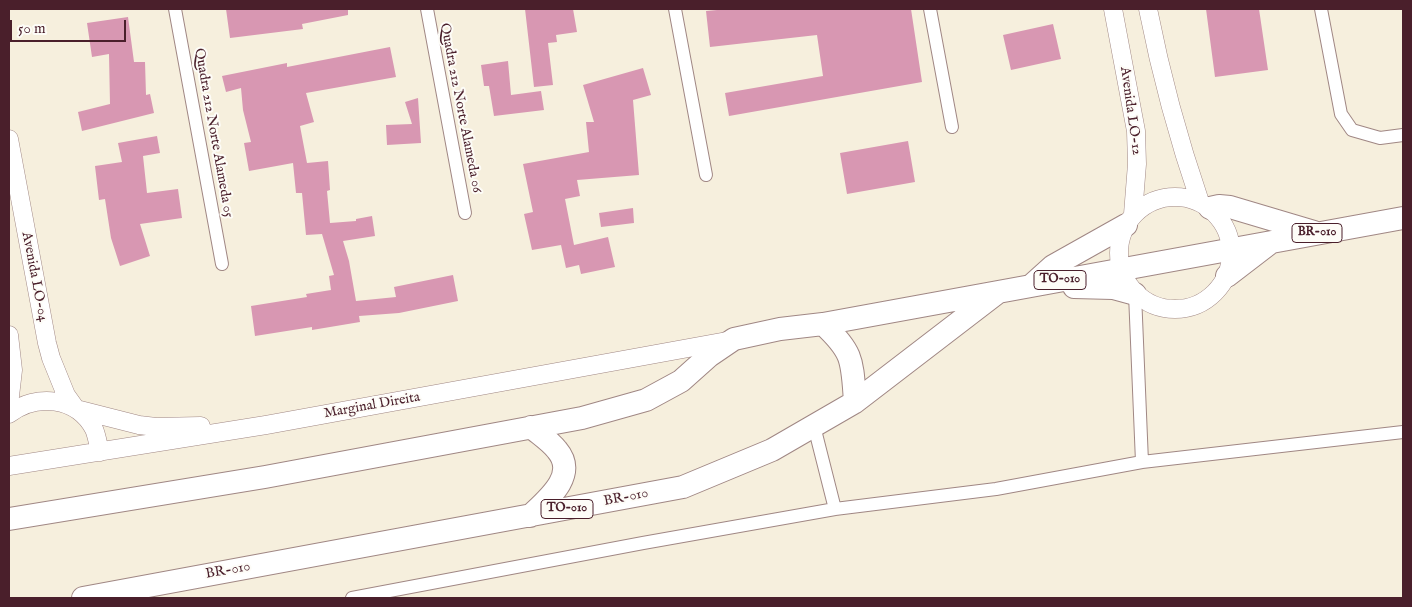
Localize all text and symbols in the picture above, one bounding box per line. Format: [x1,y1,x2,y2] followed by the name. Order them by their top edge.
[12,10,129,42] scale bar
[18,19,46,38] text: 50 m
[435,22,485,194] street label: Quadra 212 Norte Alameda 06
[190,47,236,219] street label: Quadra 212 Norte Alameda 05
[1115,66,1145,156] street label: Avenida LO-12
[1292,224,1342,242] road number: BR-010
[17,231,51,323] street label: Avenida LO-04
[1034,270,1086,290] road number: TO-010
[323,389,421,423] street label: Marginal Direita
[602,485,650,511] street label: BR-010
[541,499,593,518] road number: TO-010
[204,559,252,583] street label: BR-010

